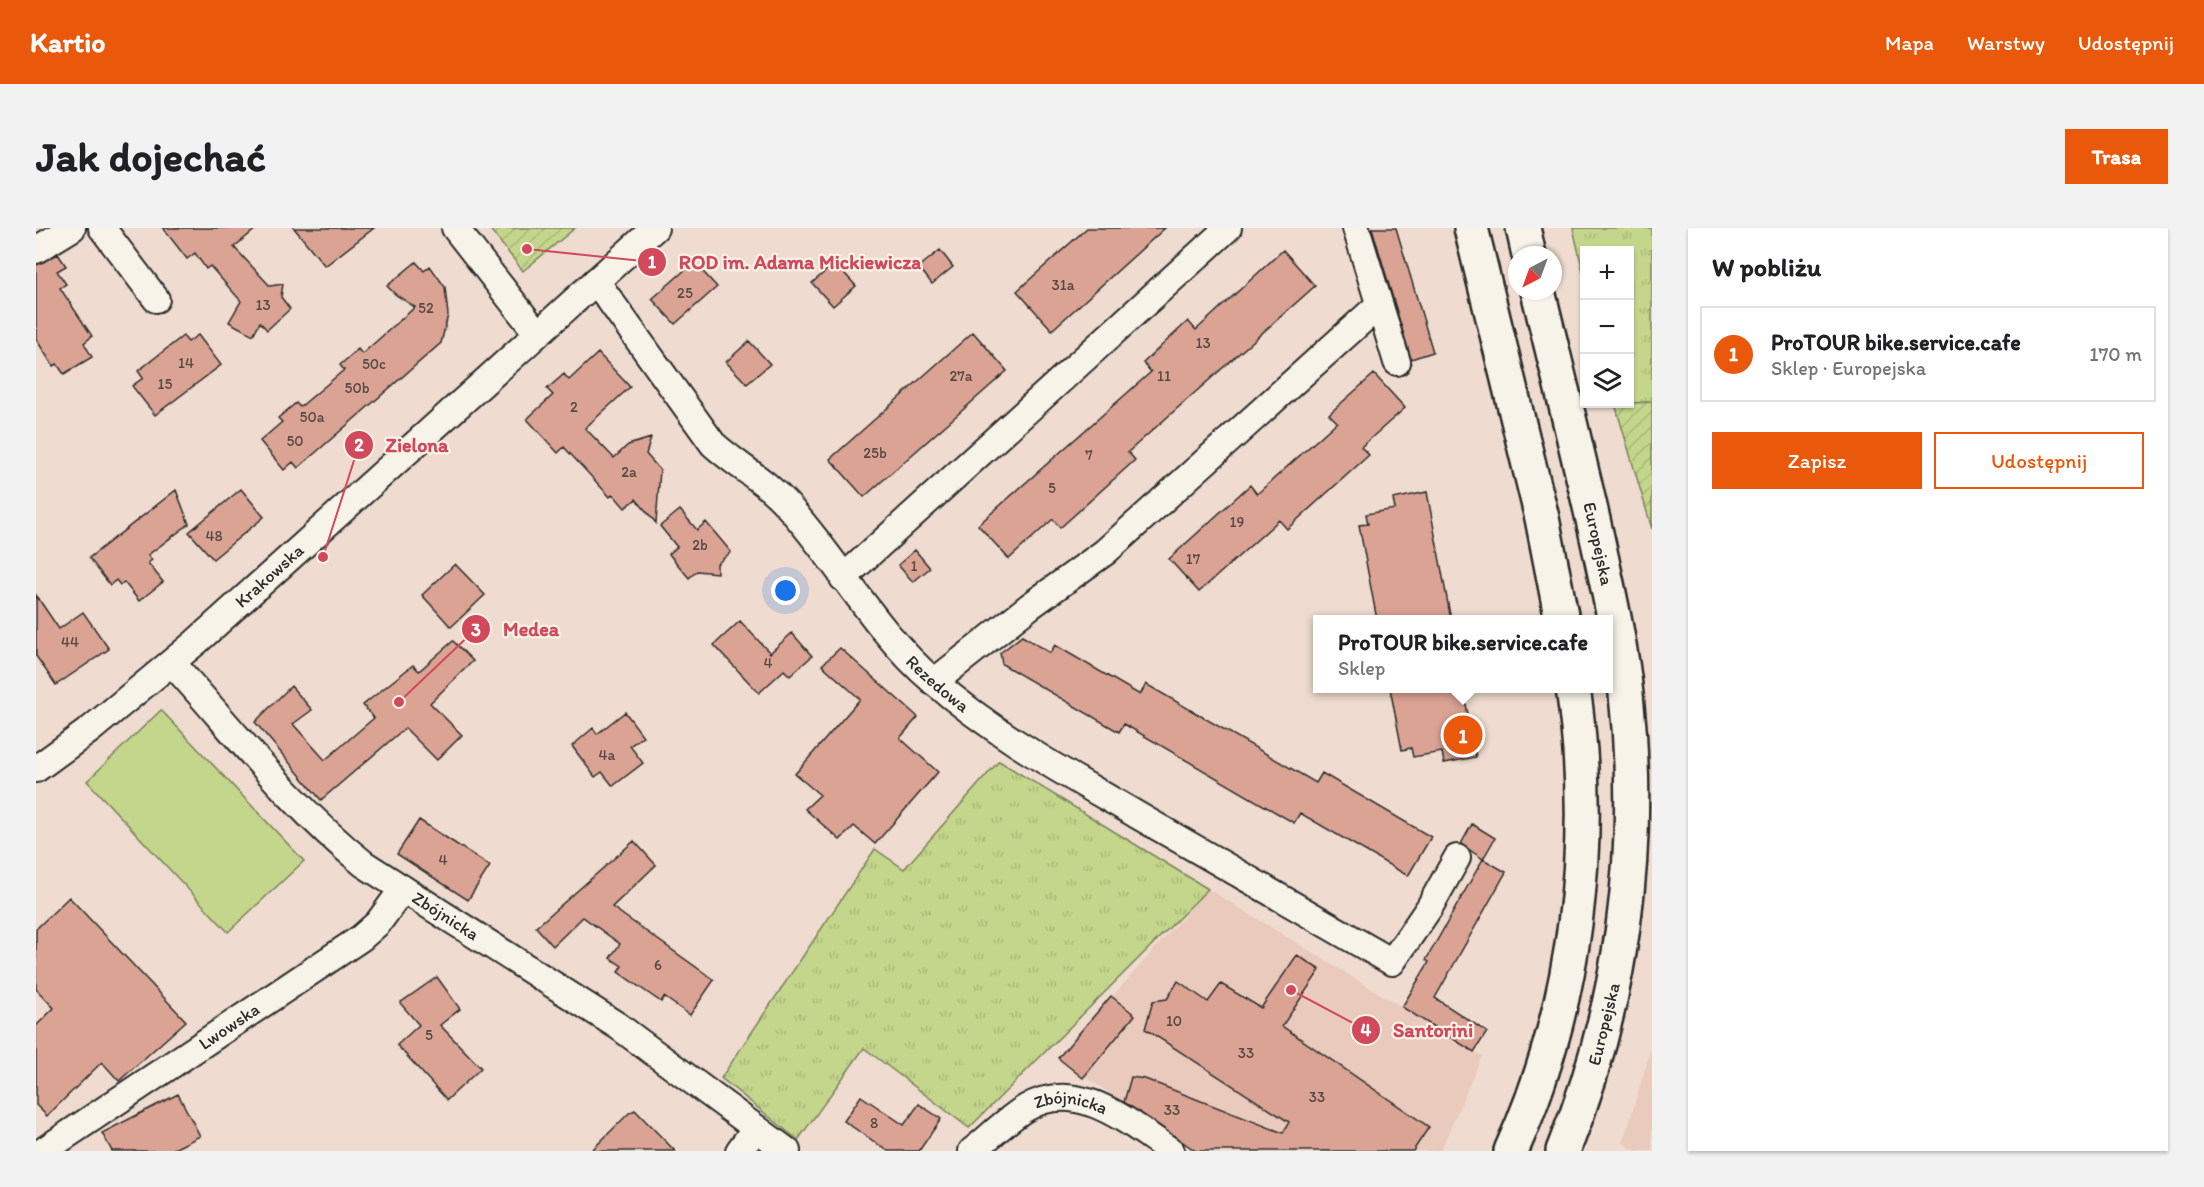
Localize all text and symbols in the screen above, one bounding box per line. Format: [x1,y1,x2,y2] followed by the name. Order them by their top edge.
[30,25,105,59] text: Kartio
[1885,30,1934,55] text: Mapa
[1967,30,2045,55] text: Warstwy
[2078,30,2174,55] text: Udostępnij
[2065,129,2168,184] button: Trasa
[36,131,266,182] text: Jak dojechać
[637,243,933,281] callout: ROD im. Adama Mickiewicza
[1508,246,1562,300] north arrow
[1580,246,1634,408] map controls
[1580,246,1634,300] button: +
[679,250,921,274] text: ROD im. Adama Mickiewicza
[648,251,657,273] text: 1
[1712,251,1821,283] text: W pobliżu
[1052,276,1075,294] house number: 31a
[677,284,693,302] house number: 25
[255,296,271,314] house number: 13
[418,299,434,317] house number: 52
[1580,300,1634,354] button: −
[1771,329,2021,356] text: ProTOUR bike.service.cafe
[1195,334,1211,352] house number: 13
[1729,342,1738,366] text: 1
[2089,342,2142,366] text: 170 m
[178,354,194,372] house number: 14
[1580,354,1634,408] button: layers
[362,355,386,373] house number: 50c
[1771,356,1926,380] text: Sklep · Europejska
[949,367,973,385] house number: 27a
[1157,367,1171,385] house number: 11
[158,375,173,393] house number: 15
[345,379,370,397] house number: 50b
[570,398,578,416] house number: 2
[300,408,325,426] house number: 50a
[344,426,461,464] callout: Zielona
[286,432,304,450] house number: 50
[1712,432,1922,489] button: Zapisz
[1934,432,2144,489] button: Udostępnij
[386,433,449,457] text: Zielona
[354,434,364,456] text: 2
[863,444,887,462] house number: 25b
[1085,446,1093,464] house number: 7
[621,463,637,481] house number: 2a
[1048,479,1056,497] house number: 5
[1578,500,1618,588] street label: Europejska
[1230,513,1245,531] house number: 19
[205,527,223,545] house number: 48
[692,536,708,554] house number: 2b
[230,539,309,613] street label: Krakowska
[1186,550,1201,568] house number: 17
[911,557,918,575] house number: 1
[771,576,800,605] your location
[461,610,571,648] callout: Medea
[1313,615,1613,693] popup
[503,617,560,641] text: Medea
[471,619,481,641] text: 3
[1338,629,1588,656] text: ProTOUR bike.service.cafe
[61,633,79,651] house number: 44
[901,650,974,718] street label: Rezedowa
[763,654,773,672] house number: 4
[1338,656,1385,680] text: Sklep
[1444,712,1482,758] pin: 1
[599,746,616,764] house number: 4a
[438,851,448,869] house number: 4
[408,887,483,945] street label: Zbójnicka
[654,956,662,974] house number: 6
[1583,980,1625,1068] street label: Europejska
[194,998,264,1055] street label: Lwowska
[1351,1011,1485,1049] callout: Santorini
[1166,1012,1182,1030] house number: 10
[1393,1018,1473,1042] text: Santorini
[1361,1019,1372,1041] text: 4
[425,1026,433,1044] house number: 5
[1238,1044,1254,1062] house number: 33
[1031,1087,1111,1119] street label: Zbójnicka
[1309,1088,1325,1106] house number: 33
[1164,1101,1180,1119] house number: 33
[870,1114,878,1132] house number: 8

